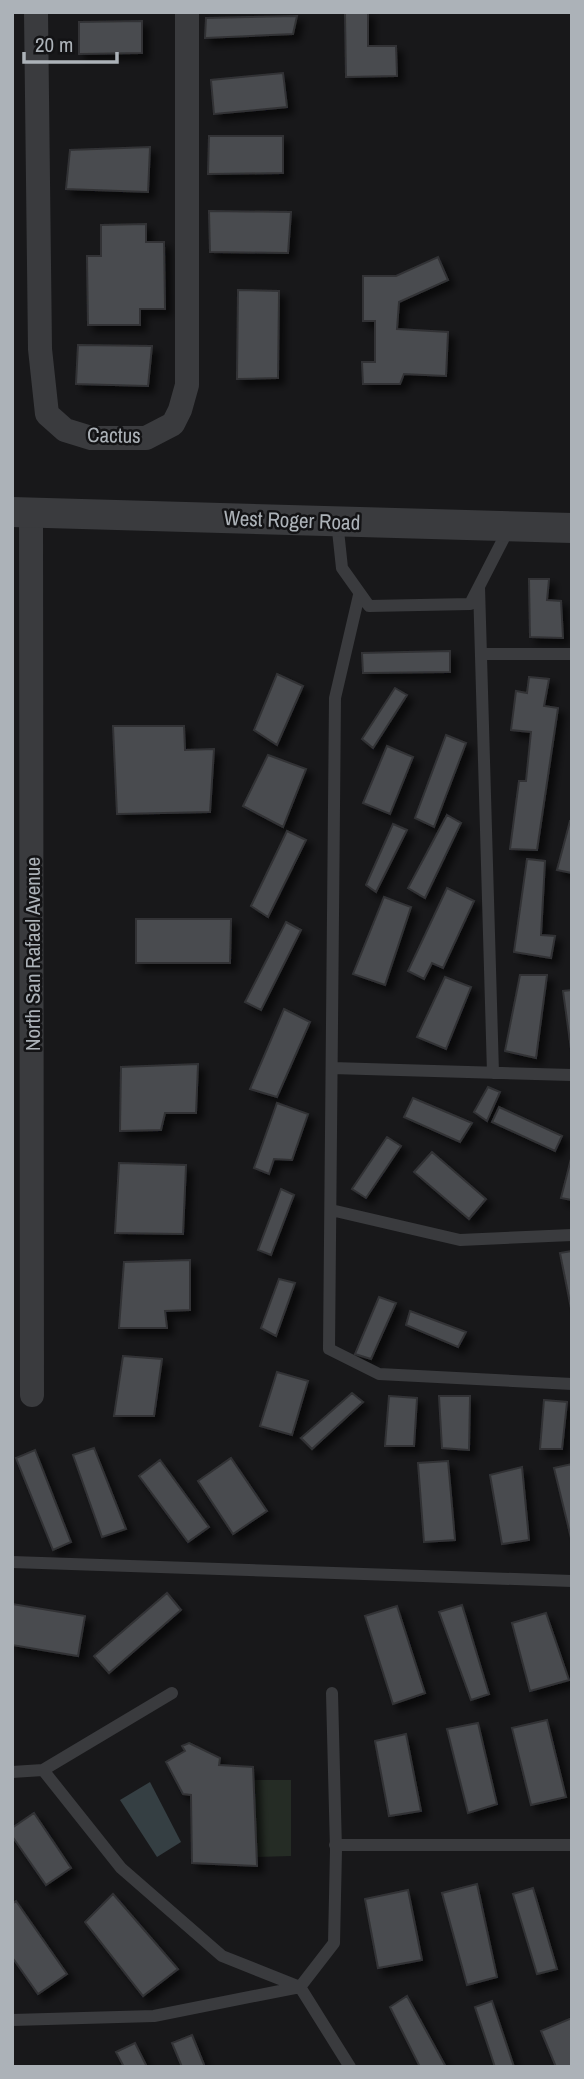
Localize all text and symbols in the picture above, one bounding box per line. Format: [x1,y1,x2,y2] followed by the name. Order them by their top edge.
[24,21,117,65] scale bar
[35,30,73,59] text: 20 m
[87,420,141,450] street label: Cactus
[223,503,361,537] street label: West Roger Road
[18,857,47,1051] street label: North San Rafael Avenue

